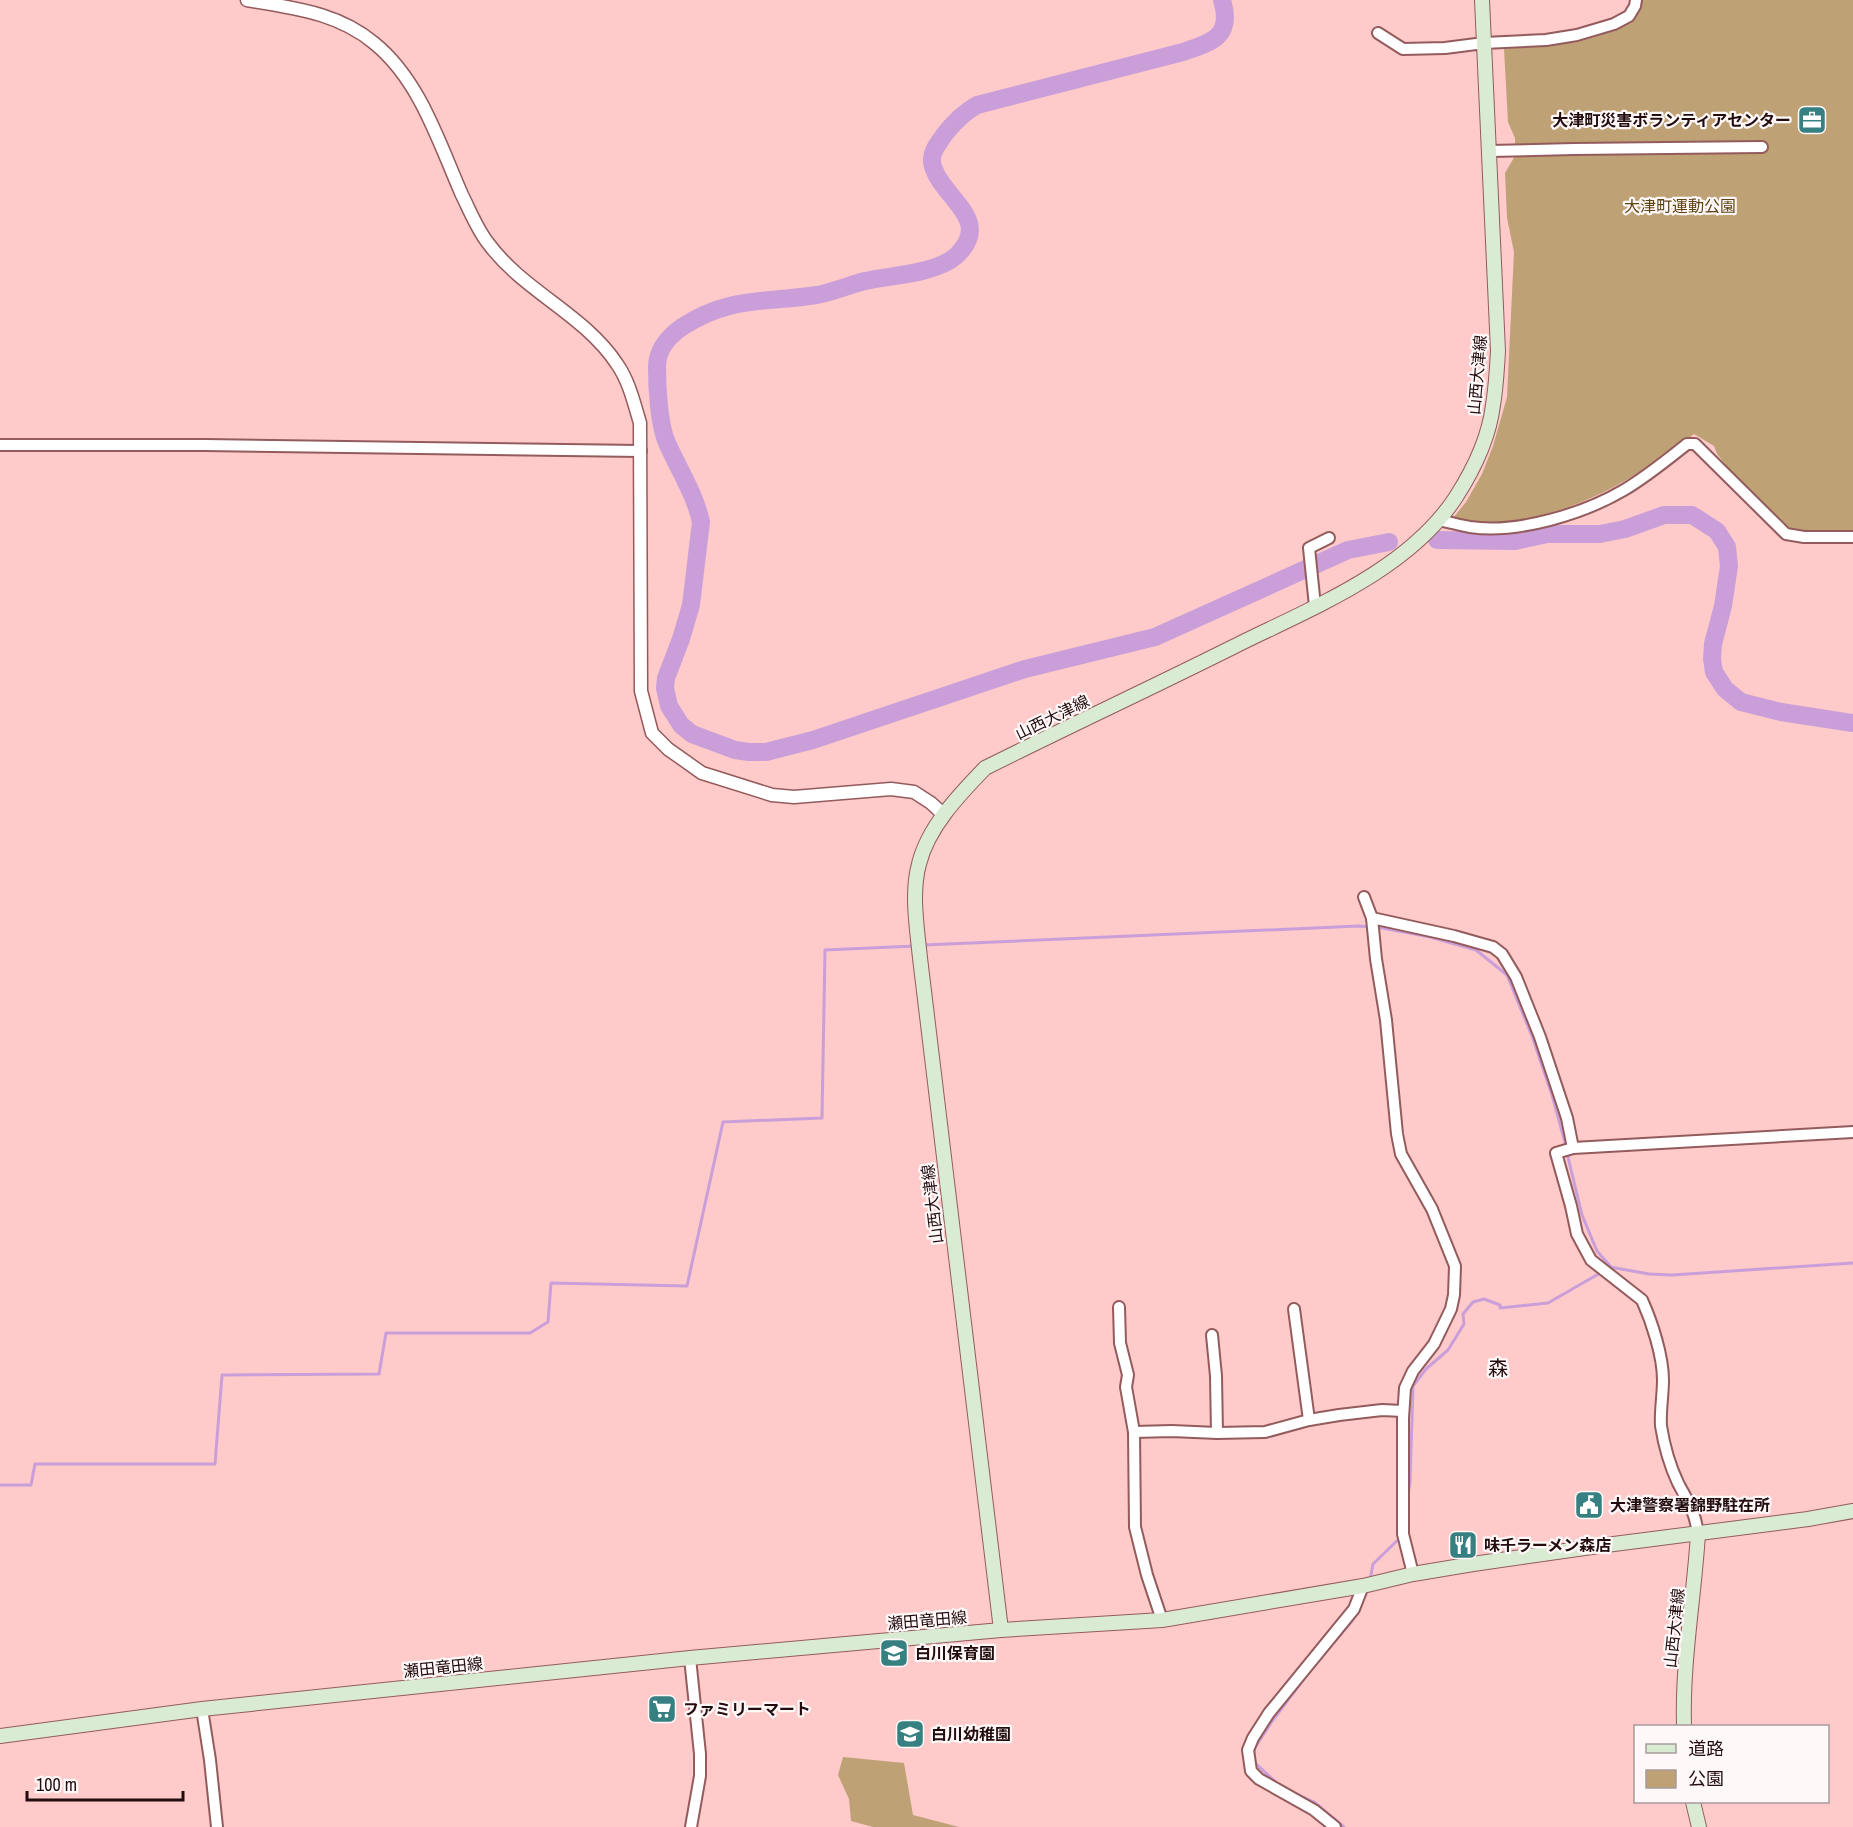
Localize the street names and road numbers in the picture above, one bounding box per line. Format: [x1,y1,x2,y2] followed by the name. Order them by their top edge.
[1463,334,1491,416] street label: 山西大津線
[1011,690,1093,744] street label: 山西大津線
[916,1163,948,1245] street label: 山西大津線
[1659,1587,1689,1669] street label: 山西大津線
[886,1606,968,1634] street label: 瀬田竜田線
[402,1652,484,1682] street label: 瀬田竜田線

